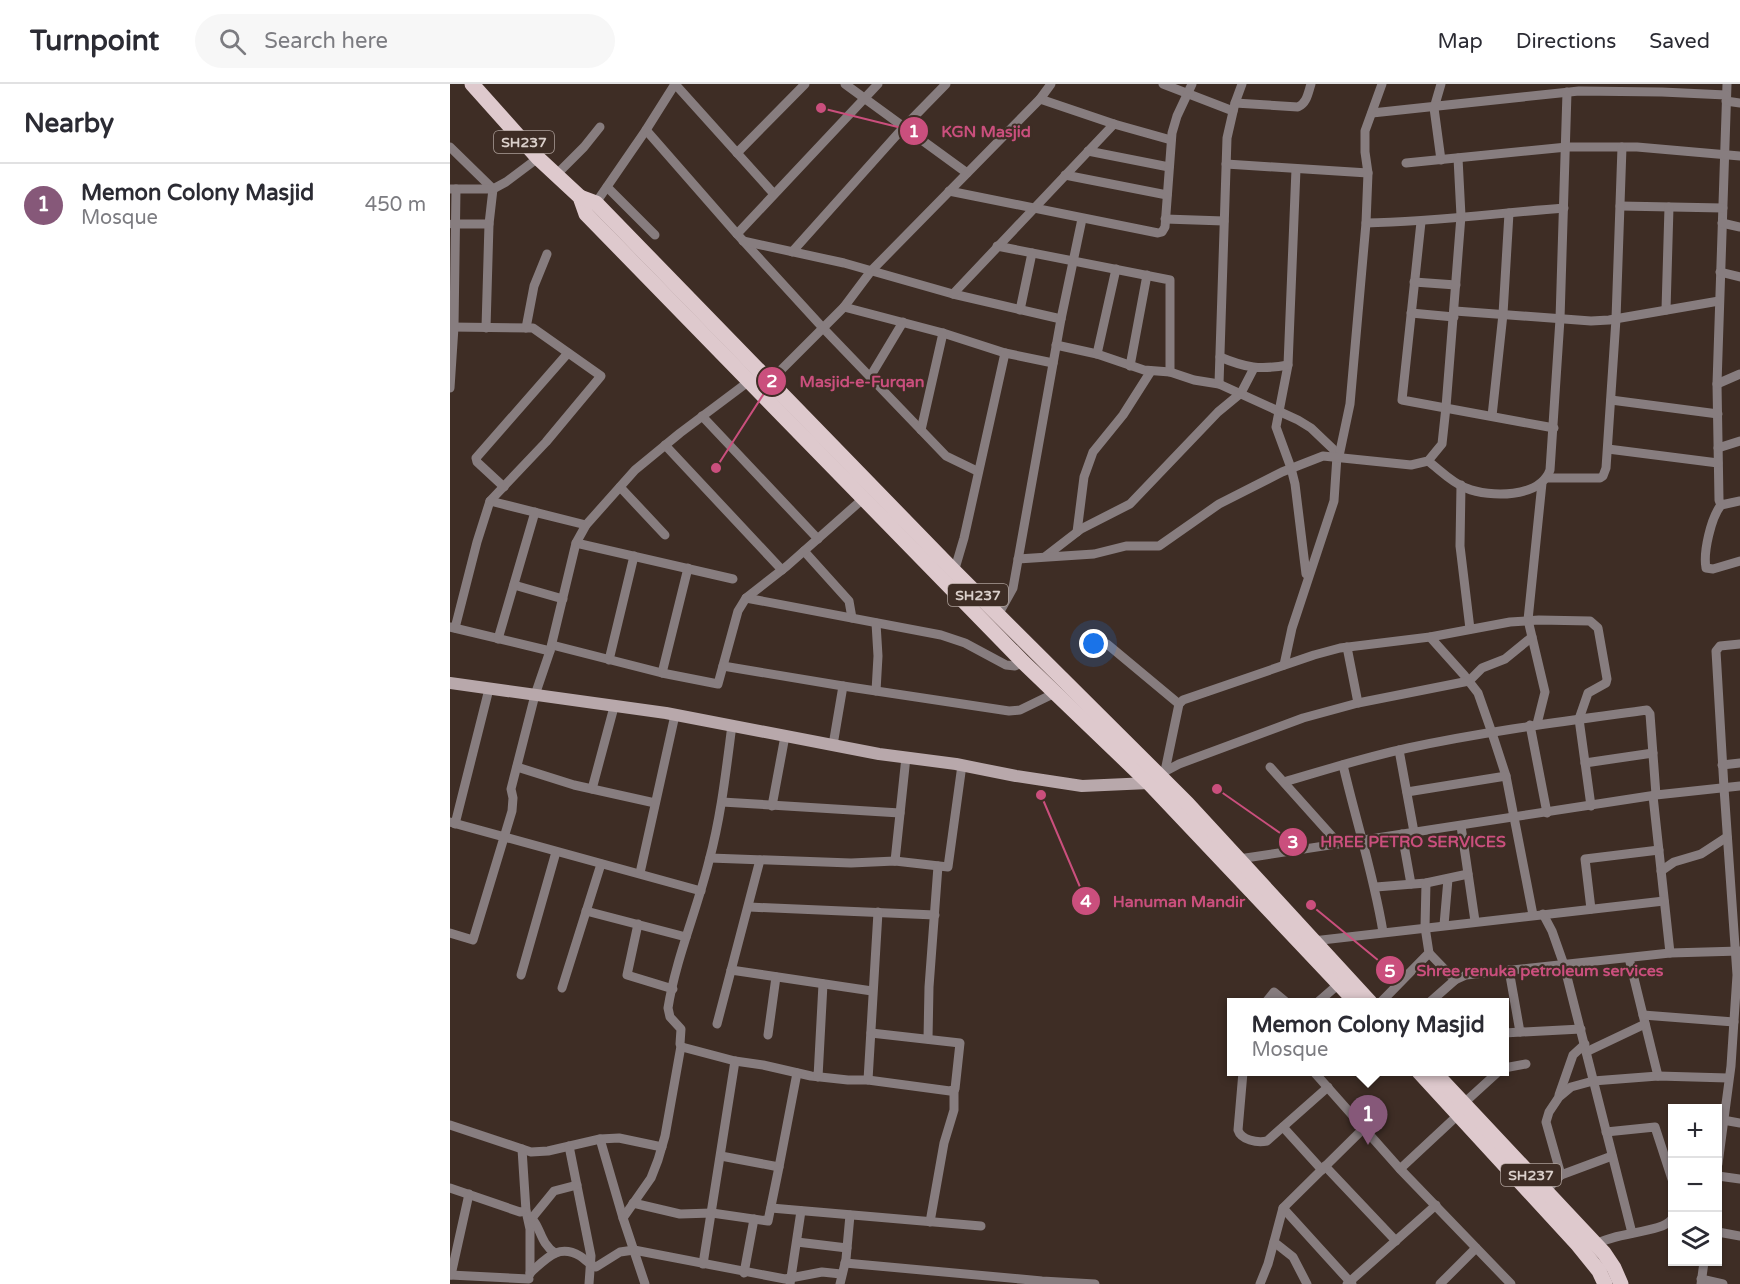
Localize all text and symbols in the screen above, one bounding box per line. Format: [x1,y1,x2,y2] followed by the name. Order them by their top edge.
[195,14,615,68] search box
[30,24,159,58] text: Turnpoint
[216,25,249,58] icon: search
[264,28,388,54] text: Search here
[1437,29,1483,54] text: Map
[1516,29,1616,54] text: Directions
[1649,29,1710,54] text: Saved
[24,108,114,139] text: Nearby
[899,114,1043,148] callout: KGN Masjid
[908,120,920,142] text: 1
[941,122,1031,142] text: KGN Masjid
[494,131,554,153] road number: SH237
[81,180,314,206] text: Memon Colony Masjid
[37,193,50,217] text: 1
[365,193,426,217] text: 450 m
[81,206,158,230] text: Mosque
[757,364,937,398] callout: Masjid-e-Furqan
[766,370,778,392] text: 2
[799,372,925,392] text: Masjid-e-Furqan
[948,584,1008,606] road number: SH237
[1079,629,1108,658] your location
[1278,825,1518,859] callout: HREE PETRO SERVICES
[1287,831,1299,853] text: 3
[1320,832,1506,852] text: HREE PETRO SERVICES
[1071,884,1257,918] callout: Hanuman Mandir
[1080,890,1092,912] text: 4
[1113,892,1246,912] text: Hanuman Mandir
[1375,953,1676,987] callout: Shree renuka petroleum services
[1384,960,1396,982] text: 5
[1417,961,1664,981] text: Shree renuka petroleum services
[1227,998,1509,1076] popup
[1251,1012,1485,1038] text: Memon Colony Masjid
[1251,1038,1328,1062] text: Mosque
[1348,1096,1388,1145] pin: 1
[1668,1104,1722,1266] map controls
[1668,1104,1722,1158] button: +
[1668,1158,1722,1212] button: −
[1501,1164,1561,1186] road number: SH237
[1668,1212,1722,1266] button: layers

